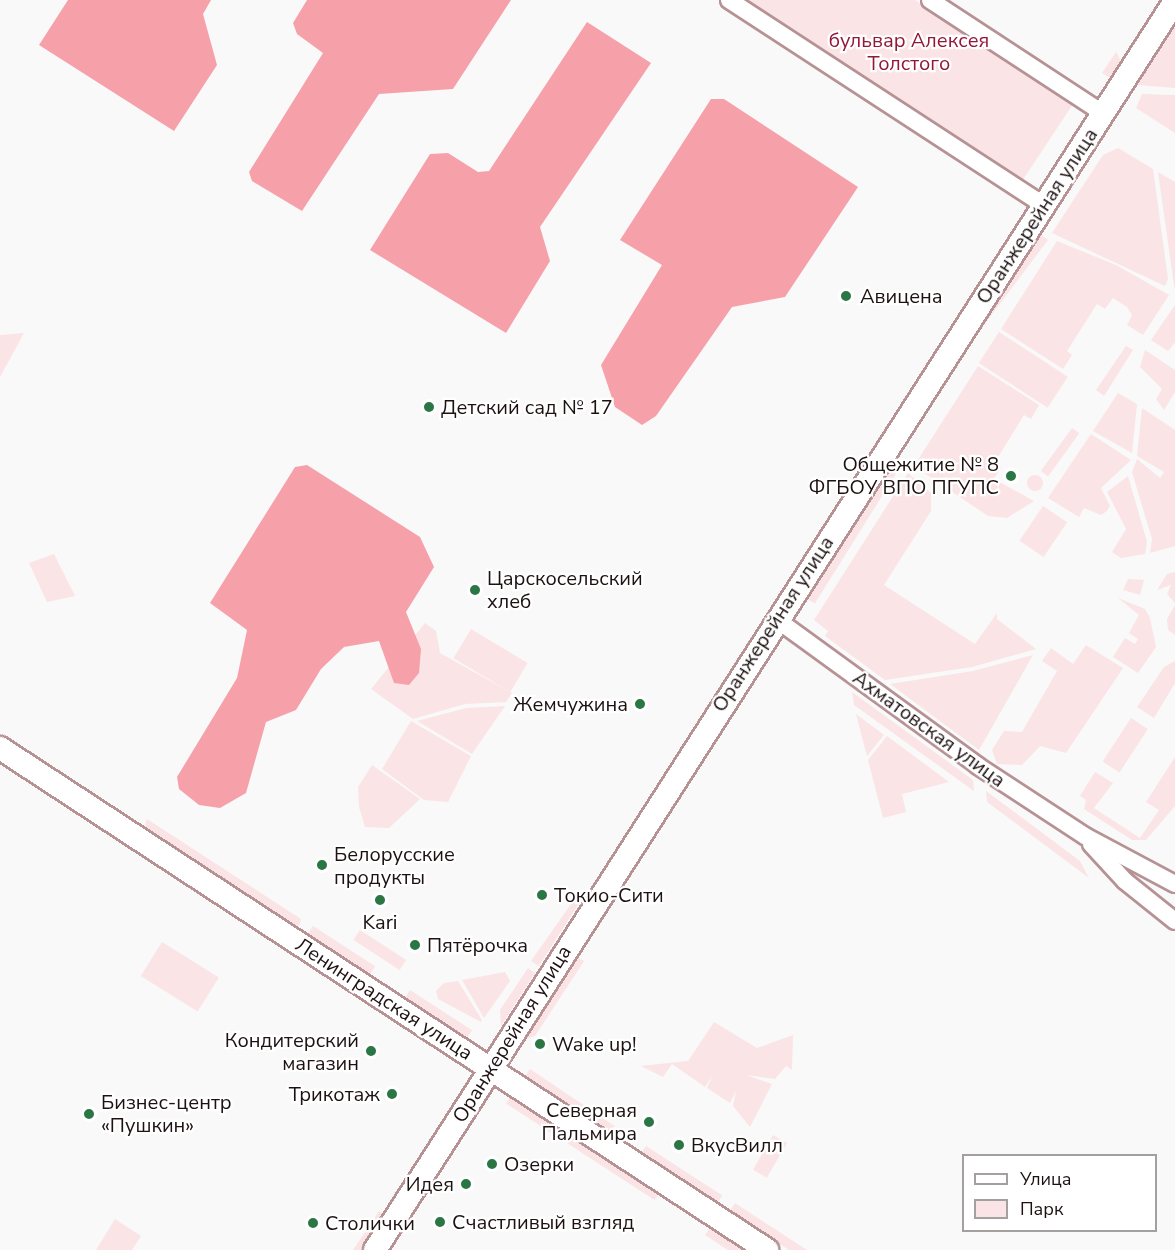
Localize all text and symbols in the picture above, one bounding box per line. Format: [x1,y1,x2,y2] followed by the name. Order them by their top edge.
[829,28,989,75] park label: бульвар Алексея Толстого
[971,124,1103,308] street label: Оранжерейная улица
[860,284,943,308] place label: Авицена
[837,287,855,305] marker: Авицена
[441,395,613,419] place label: Детский сад № 17
[422,400,436,414] marker: Детский сад № 17
[809,452,999,499] place label: Общежитие № 8 ФГБОУ ВПО ПГУПС
[1004,469,1018,483] marker: Общежитие № 8 ФГБОУ ВПО ПГУПС
[707,532,839,716] street label: Оранжерейная улица
[487,566,643,613] place label: Царскосельский хлеб
[468,583,482,597] marker: Царскосельский хлеб
[848,666,1010,792] street label: Ахматовская улица
[513,692,628,716] place label: Жемчужина
[633,697,647,711] marker: Жемчужина
[334,842,455,889] place label: Белорусские продукты
[315,858,329,872] marker: Белорусские продукты
[554,883,664,907] place label: Токио-Сити
[535,888,549,902] marker: Токио-Сити
[373,893,387,907] marker: Kari
[363,910,397,934] place label: Kari
[291,933,477,1065] street label: Ленинградская улица
[427,933,528,957] place label: Пятёрочка
[408,938,422,952] marker: Пятёрочка
[448,941,576,1127] street label: Оранжерейная улица
[225,1028,359,1075] place label: Кондитерский магазин
[552,1032,636,1056] place label: Wake up!
[533,1037,547,1051] marker: Wake up!
[364,1044,378,1058] marker: Кондитерский магазин
[289,1082,380,1106] place label: Трикотаж
[385,1087,399,1101] marker: Трикотаж
[101,1090,232,1137] place label: Бизнес-центр «Пушкин»
[541,1098,637,1145] place label: Северная Пальмира
[82,1107,96,1121] marker: Бизнес-центр «Пушкин»
[642,1115,656,1129] marker: Северная Пальмира
[691,1133,783,1157] place label: ВкусВилл
[672,1138,686,1152] marker: ВкусВилл
[504,1152,574,1176] place label: Озерки
[962,1154,1157,1232] legend
[485,1157,499,1171] marker: Озерки
[1020,1167,1071,1191] text: Улица
[406,1172,454,1196] place label: Идея
[459,1177,473,1191] marker: Идея
[1020,1197,1063,1221] text: Парк
[452,1210,634,1234] place label: Счастливый взгляд
[325,1211,415,1235] place label: Столички
[433,1215,447,1229] marker: Счастливый взгляд
[306,1216,320,1230] marker: Столички

